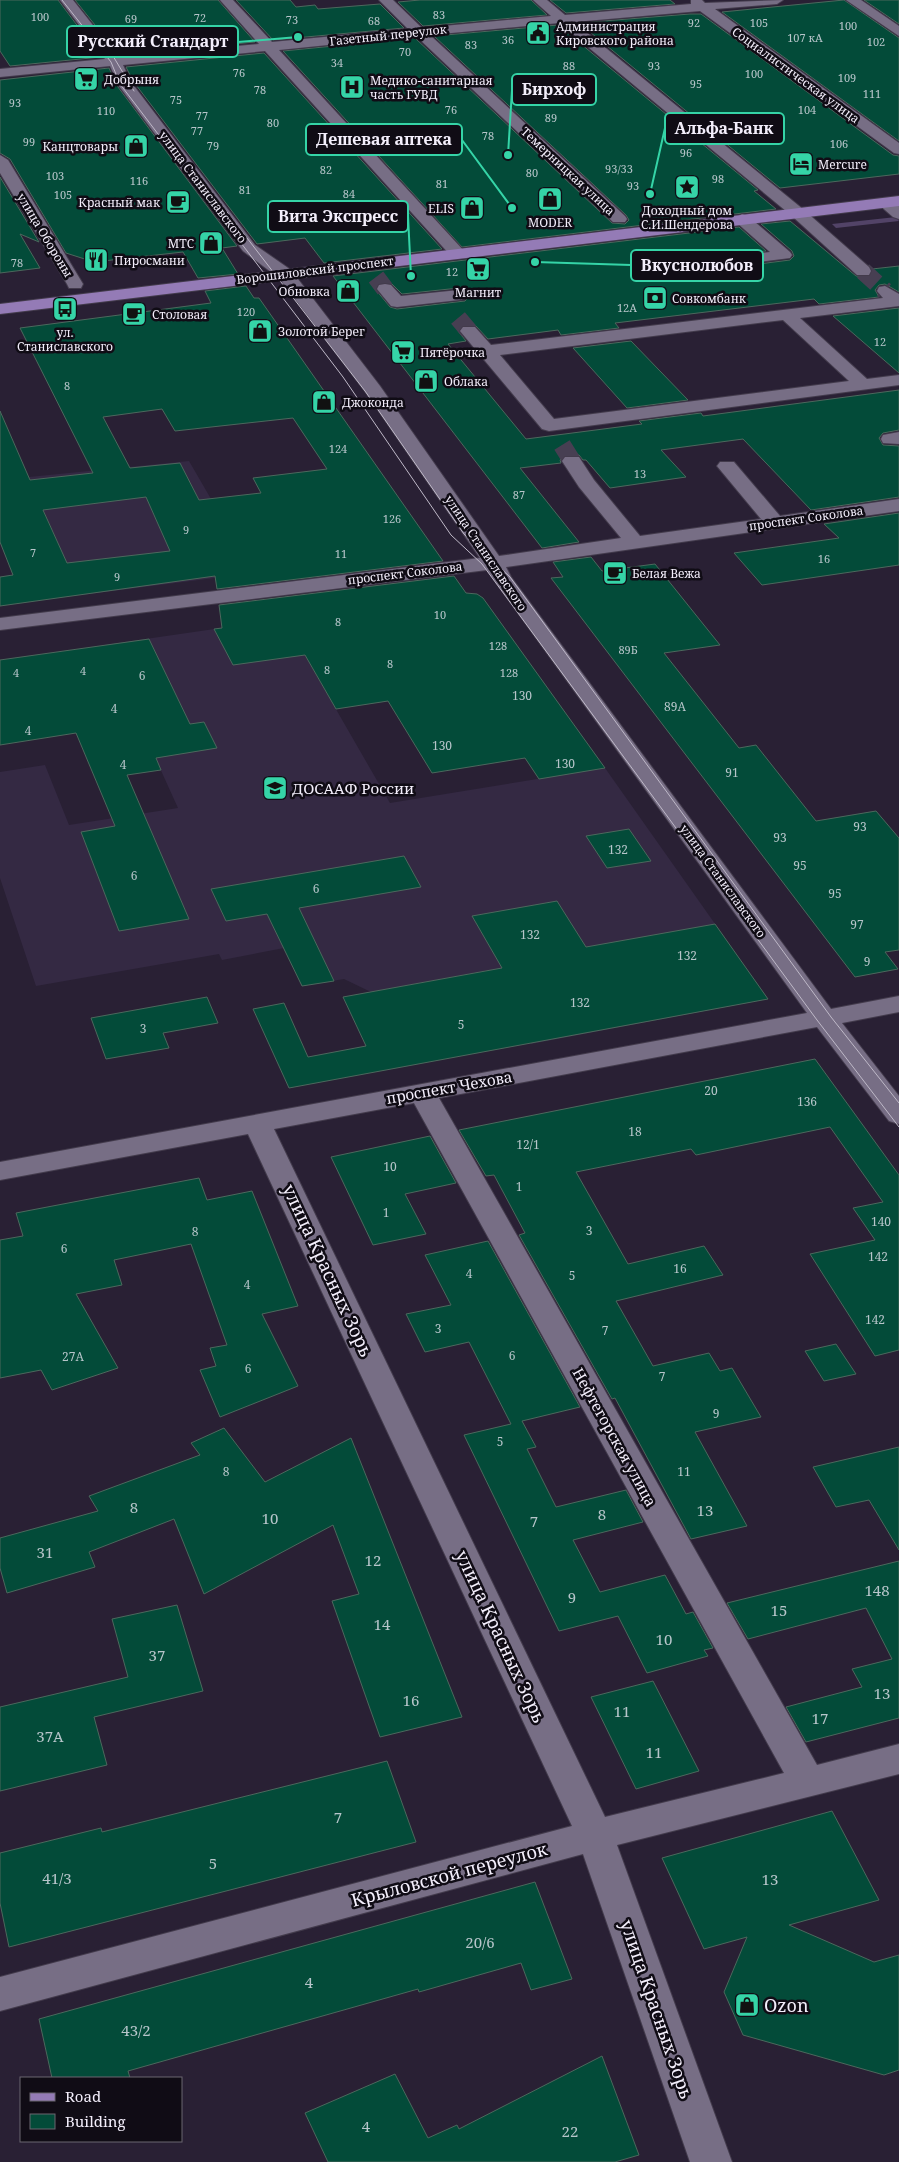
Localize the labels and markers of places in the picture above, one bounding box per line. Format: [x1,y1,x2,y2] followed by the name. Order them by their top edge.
[556,18,674,49] place label: Администрация Кировского района
[525,20,551,46] public building icon: Администрация Кировского района
[67,26,238,57] callout: Русский Стандарт
[73,66,99,92] supermarket icon: Добрыня
[104,71,159,88] place label: Добрыня
[370,72,493,103] place label: Медико-санитарная часть ГУВД
[339,74,365,100] hospital icon: Медико-санитарная часть ГУВД
[512,74,596,105] callout: Бирхоф
[665,113,784,144] callout: Альфа-Банк
[306,124,462,155] callout: Дешевая аптека
[123,133,149,159] shop icon: Канцтовары
[43,138,118,155] place label: Канцтовары
[788,151,814,177] hotel icon: Mercure
[818,156,867,173] place label: Mercure
[674,174,700,200] place icon: Доходный дом С.И.Шендерова
[537,186,563,212] shop icon: MODER
[165,189,191,215] cafe icon: Красный мак
[78,194,161,211] place label: Красный мак
[459,195,485,221] shop icon: ELIS
[428,200,454,217] place label: ELIS
[268,201,408,232] callout: Вита Экспресс
[641,202,733,233] place label: Доходный дом С.И.Шендерова
[528,214,572,231] place label: MODER
[198,230,224,256] shop icon: МТС
[168,235,194,252] place label: МТС
[83,247,109,273] restaurant icon: Пиросмани
[631,250,763,281] callout: Вкуснолюбов
[114,252,185,269] place label: Пиросмани
[465,256,491,282] supermarket icon: Магнит
[335,278,361,304] shop icon: Обновка
[279,283,330,300] place label: Обновка
[455,284,502,301] place label: Магнит
[642,285,668,311] bank icon: Совкомбанк
[672,290,747,307] place label: Совкомбанк
[52,296,78,322] bus stop icon: ул. Станиславского
[121,301,147,327] cafe icon: Столовая
[152,306,207,323] place label: Столовая
[247,318,273,344] shop icon: Золотой Берег
[278,323,365,340] place label: Золотой Берег
[17,324,113,355] place label: ул. Станиславского
[390,339,416,365] supermarket icon: Пятёрочка
[420,344,485,361] place label: Пятёрочка
[413,368,439,394] shop icon: Облака
[444,373,488,390] place label: Облака
[311,389,337,415] shop icon: Джоконда
[342,394,404,411] place label: Джоконда
[602,560,628,586] cafe icon: Белая Вежа
[632,565,701,582] place label: Белая Вежа
[262,775,288,801] school or university icon: ДОСААФ России
[292,778,414,798] place label: ДОСААФ России
[734,1992,760,2018] shop icon: Ozon
[764,1993,809,2017] place label: Ozon

